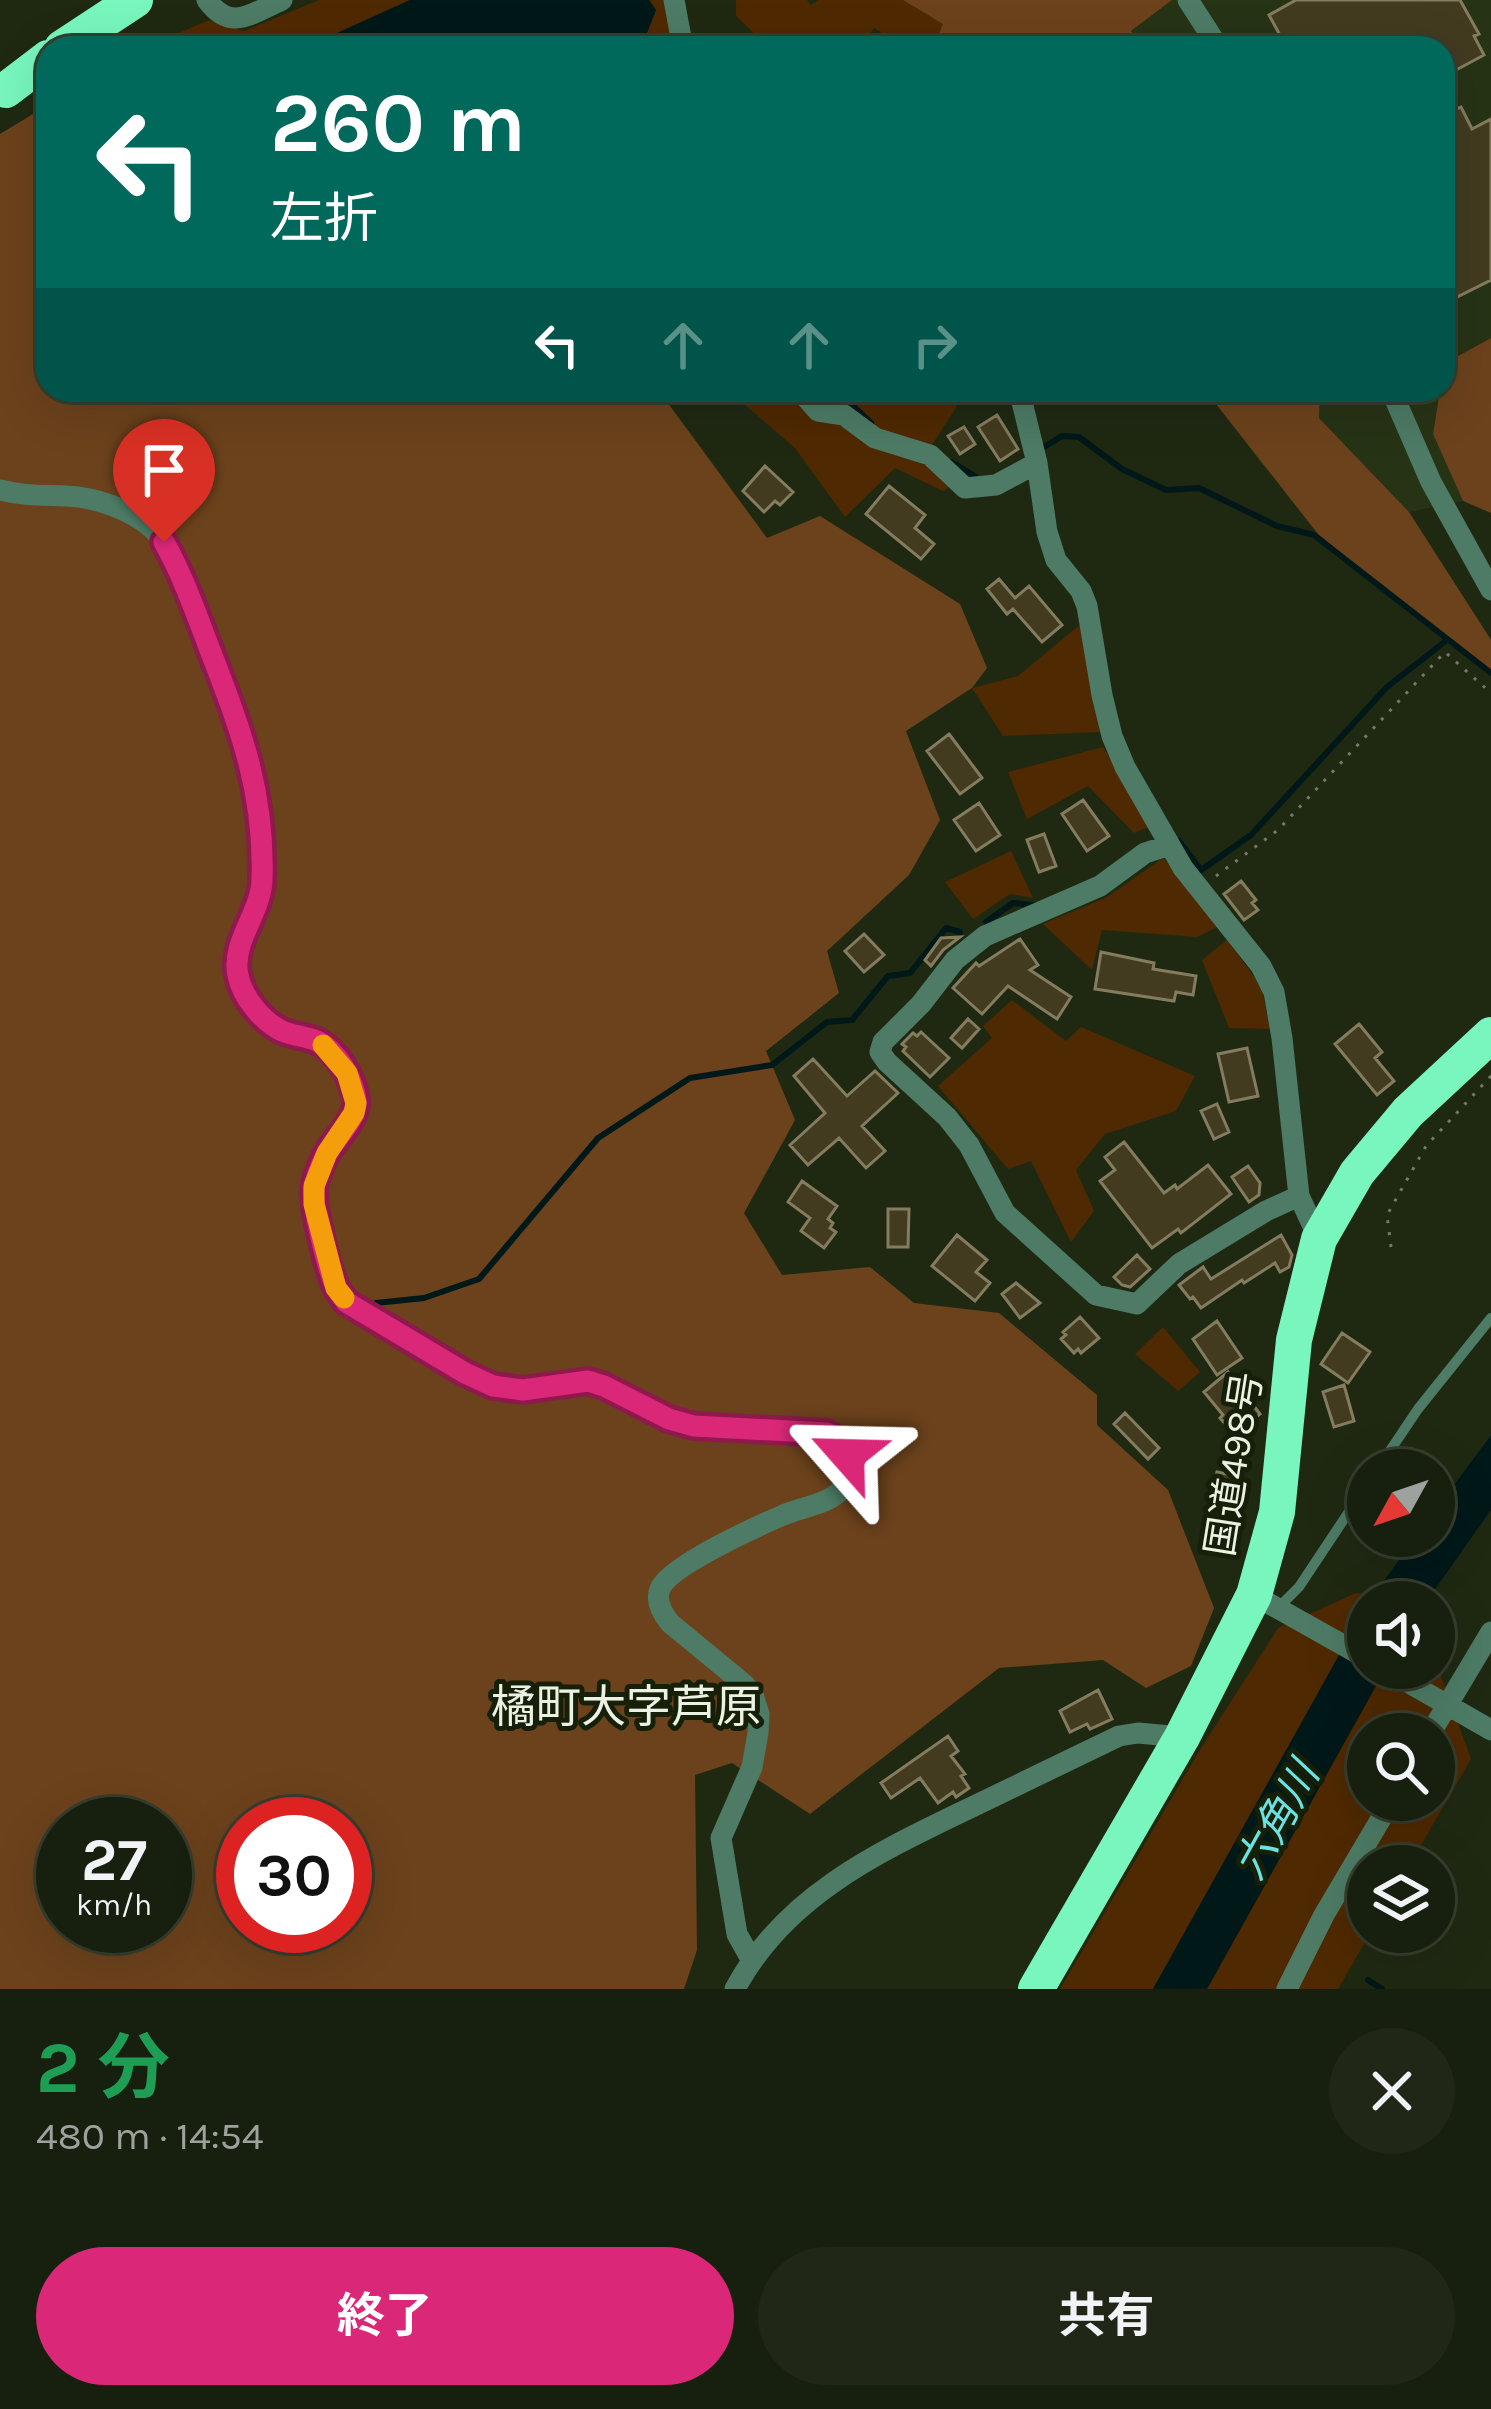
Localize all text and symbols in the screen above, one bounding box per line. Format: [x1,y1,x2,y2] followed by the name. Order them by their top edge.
[270,74,526,172] text: 260 m
[72,84,228,240] icon: left
[270,187,378,251] text: 左折
[524,312,590,378] icon: left
[650,312,716,378] icon: ahead
[776,312,842,378] icon: ahead
[902,312,968,378] icon: right
[113,419,215,542] pin
[131,437,197,503] icon: arrive
[1197,1369,1271,1559] street label: 国道498号
[784,1392,910,1518] position arrow
[1347,1449,1455,1557] north arrow
[1347,1449,1455,1953] map controls
[1347,1581,1455,1689] button: sound
[491,1681,761,1733] district label: 橘町大字芦原
[1347,1713,1455,1821] button: search
[1224,1750,1331,1888] water label: 六角川
[216,1797,372,1953] speed limit sign: 30
[81,1825,147,1895] text: 27
[1347,1845,1455,1953] button: layers
[76,1887,152,1923] text: km/h
[36,2026,170,2110] text: 2 分
[1329,2028,1455,2154] button: close
[36,2113,264,2159] text: 480 m · 14:54
[36,2247,734,2385] button: 終了
[758,2247,1455,2385] button: 共有

